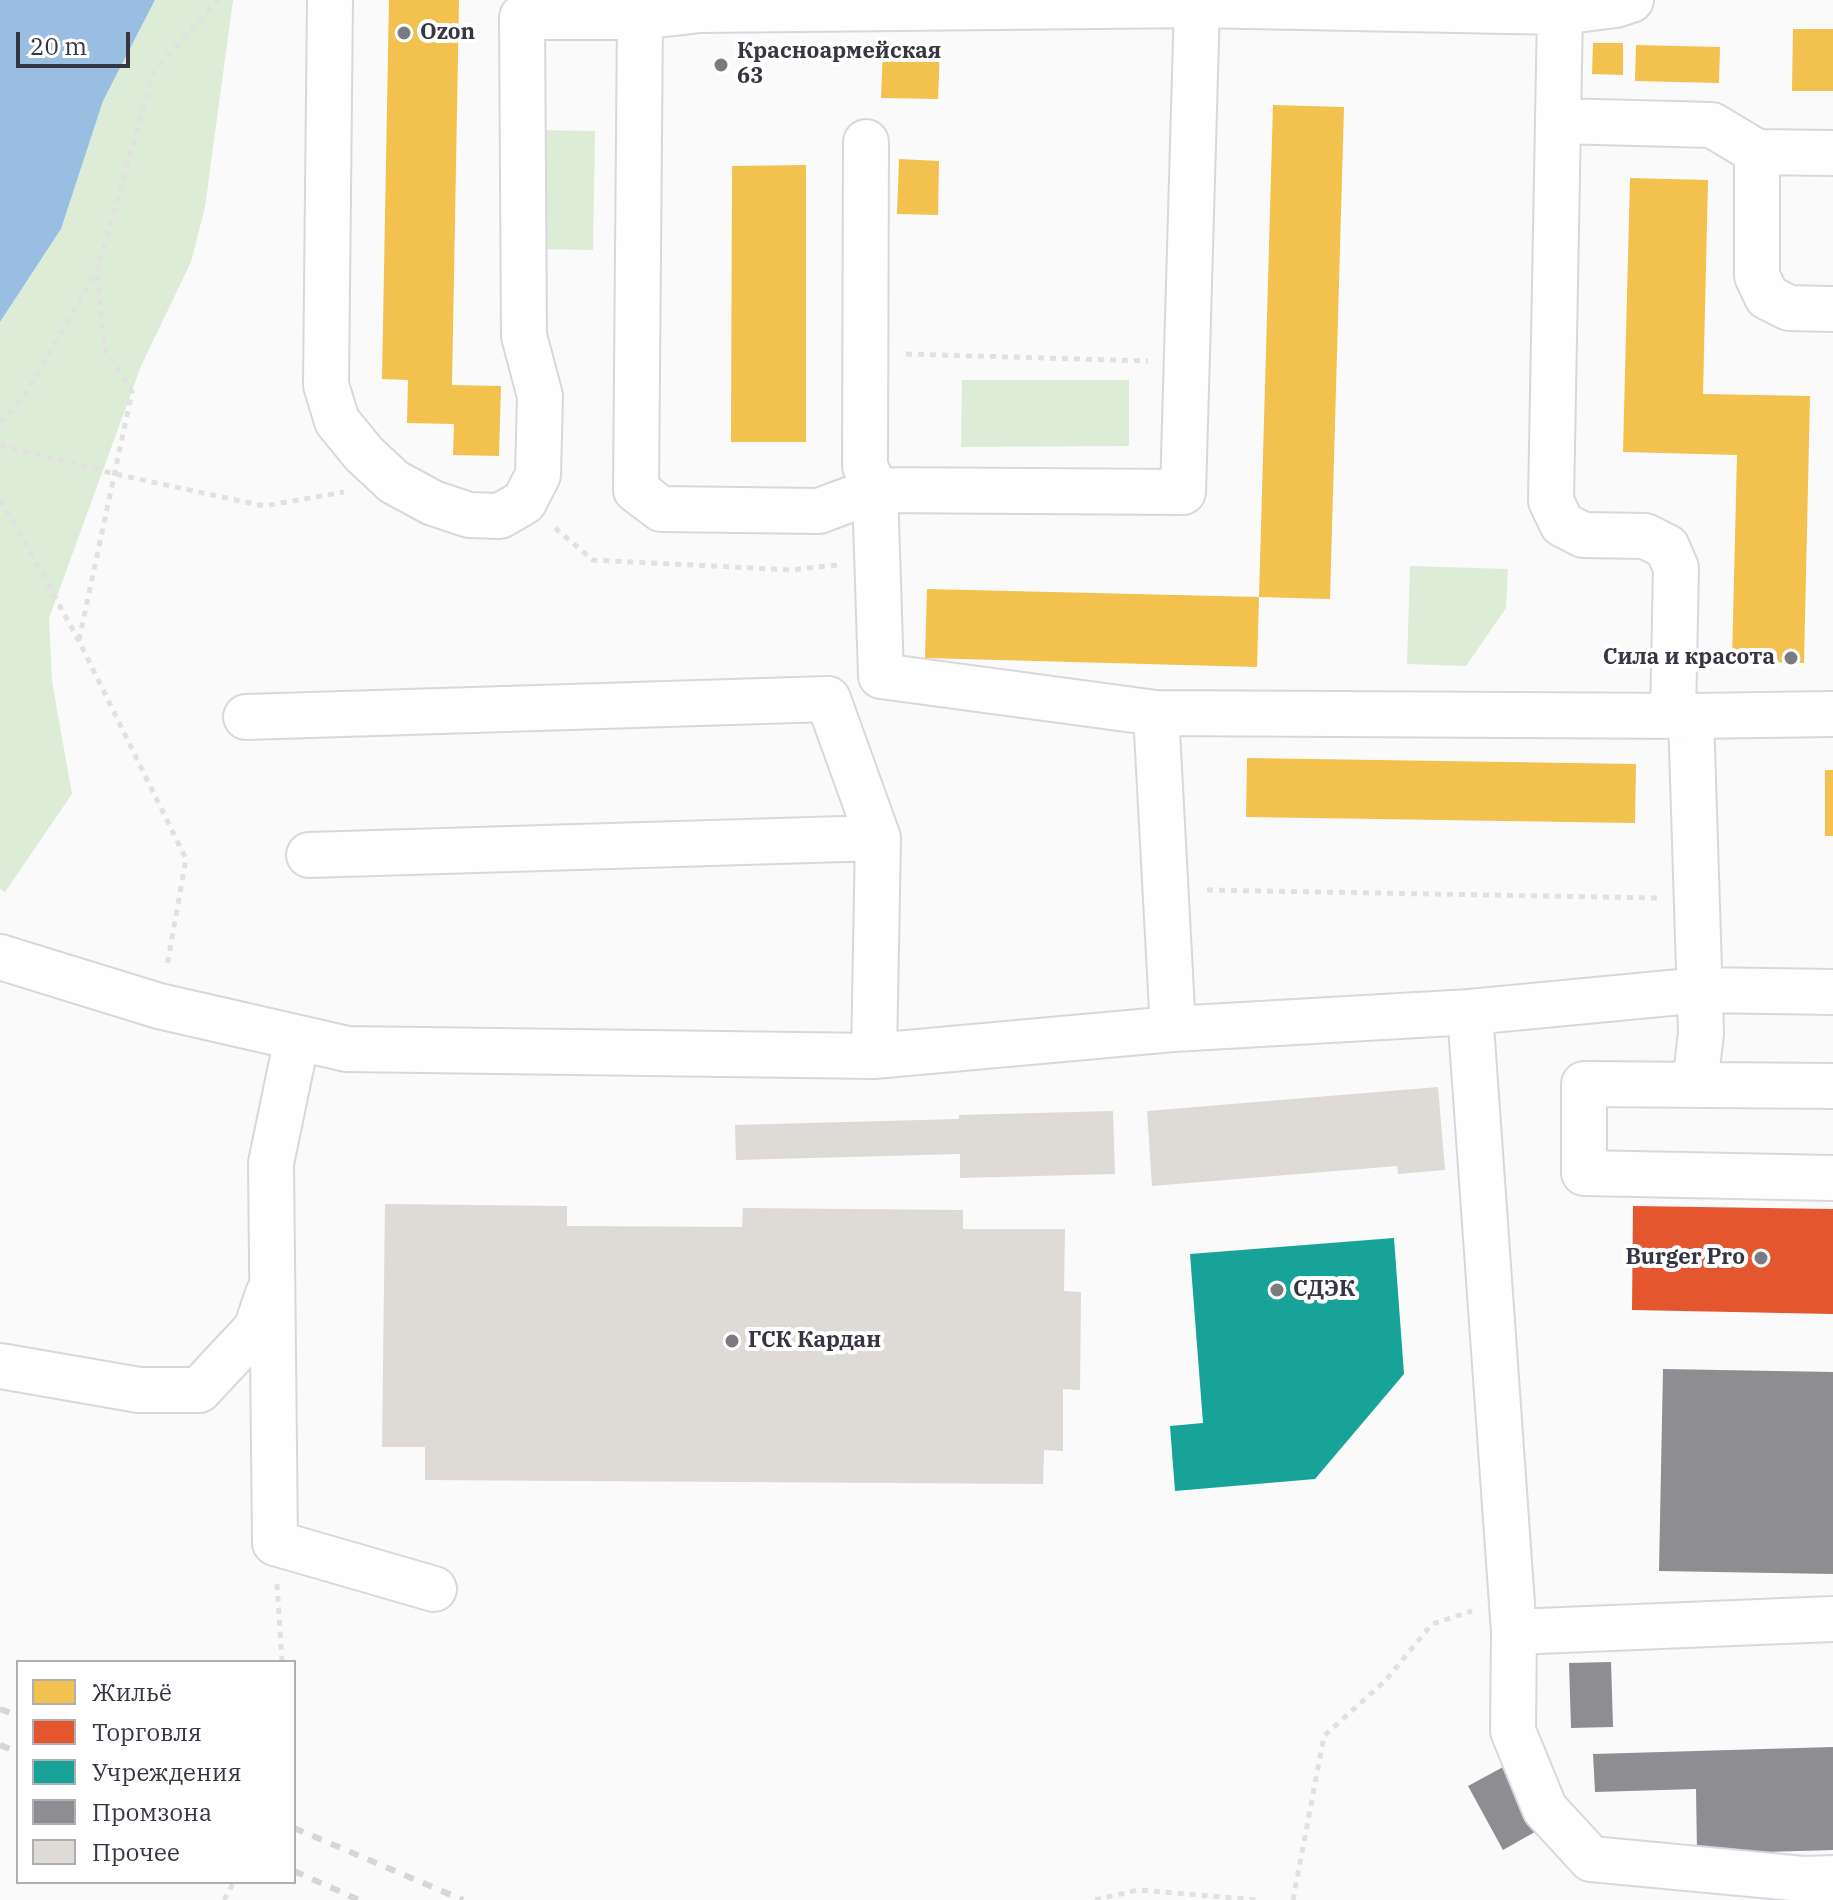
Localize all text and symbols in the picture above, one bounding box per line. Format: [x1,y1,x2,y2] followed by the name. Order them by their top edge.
[20,16,134,66] scale bar
[420,20,475,46] place label: Ozon
[395,24,413,42] marker: Ozon
[30,30,87,62] text: 20 m
[737,39,941,90] place label: Красноармейская 63
[712,56,730,74] marker: Красноармейская 63
[1603,645,1775,671] place label: Сила и красота
[1782,649,1800,667] marker: Сила и красота
[1626,1245,1745,1271] place label: Burger Pro
[1752,1249,1770,1267] marker: Burger Pro
[1293,1277,1355,1303] place label: СДЭК
[1268,1281,1286,1299] marker: СДЭК
[748,1328,881,1354] place label: ГСК Кардан
[723,1332,741,1350] marker: ГСК Кардан
[16,1660,296,1884] legend
[92,1676,172,1708] text: Жильё
[92,1716,202,1748] text: Торговля
[92,1756,242,1788] text: Учреждения
[92,1796,212,1828] text: Промзона
[92,1836,180,1868] text: Прочее

